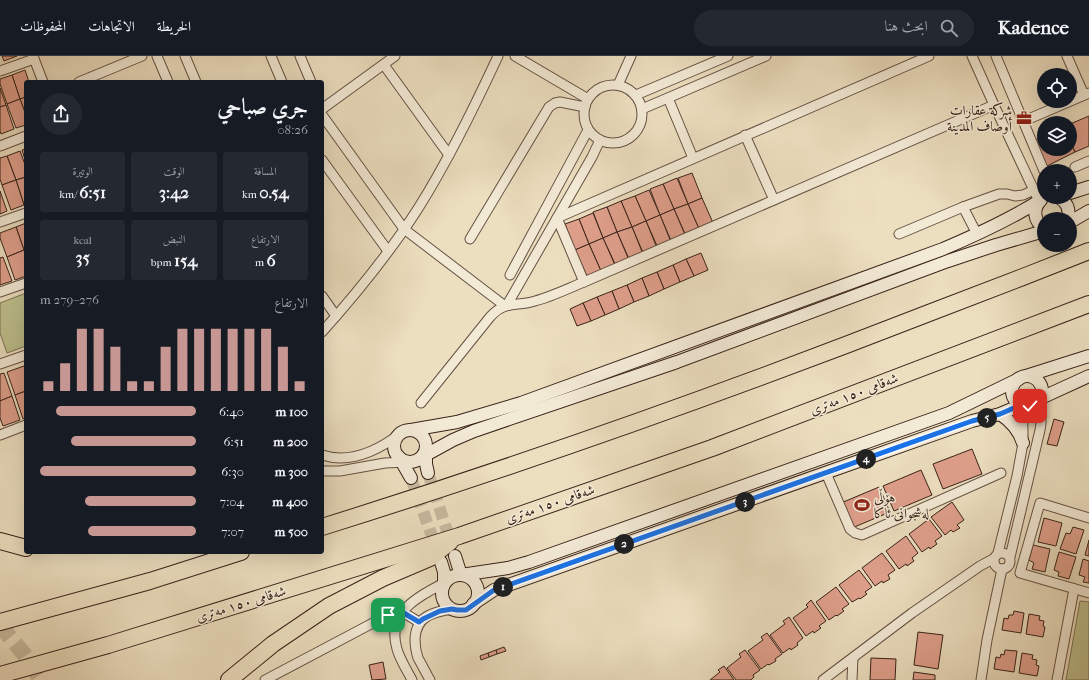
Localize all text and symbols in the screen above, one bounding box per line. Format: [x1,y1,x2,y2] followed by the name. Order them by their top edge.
[694,10,974,46] search box
[884,17,928,35] text: ابحث هنا
[938,17,960,39] icon: search
[998,17,1069,39] text: Kadence
[20,18,66,35] text: المحفوظات
[88,18,135,35] text: الاتجاهات
[157,18,191,35] text: الخريطة
[1037,68,1077,252] map controls
[1037,68,1077,108] button: locate
[40,93,82,135] button: share
[217,94,308,120] text: جري صباحي
[947,102,1013,135] place label: شركة عقارات أوصاف المدينة
[1015,109,1033,127] office icon: شركة عقارات أوصاف المدينة
[1037,116,1077,156] button: layers
[277,122,308,137] text: 08:26
[1037,164,1077,204] button: +
[73,165,93,178] text: الوتيرة
[163,165,185,178] text: الوقت
[254,165,277,178] text: المسافة
[79,182,106,202] text: 6:51
[159,182,189,202] text: 3:42
[259,182,289,202] text: 0.54
[59,188,79,201] text: /km
[242,188,259,201] text: km
[1037,212,1077,252] button: −
[163,233,185,246] text: النبض
[251,233,280,246] text: الارتفاع
[73,234,92,247] text: kcal
[76,247,90,267] text: 35
[174,250,197,270] text: 154
[266,250,276,270] text: 6
[151,256,174,269] text: bpm
[255,256,266,269] text: m
[40,292,99,307] text: 276–279 m
[274,295,308,310] text: الارتفاع
[807,369,901,419] street label: شەقامی ١٥٠ مەتری
[1013,389,1047,423] pin
[1019,395,1041,417] icon: check
[219,404,244,419] text: 6:40
[275,404,308,419] text: 100 m
[977,408,997,428] pin: 5
[985,411,989,424] text: 5
[224,434,244,449] text: 6:51
[273,434,308,449] text: 200 m
[856,449,876,469] pin: 4
[863,452,869,465] text: 4
[221,464,244,479] text: 6:30
[275,464,308,479] text: 300 m
[503,481,597,527] street label: شەقامی ١٥٠ مەتری
[874,488,929,522] place label: هۆڵی لەشجوانی ئاکا
[735,492,755,512] pin: 3
[220,494,244,509] text: 7:04
[272,494,308,509] text: 400 m
[743,495,747,508] text: 3
[853,496,871,514] sports icon: هۆڵی لەشجوانی ئاکا
[221,524,244,539] text: 7:07
[274,524,308,539] text: 500 m
[614,534,634,554] pin: 2
[621,537,627,550] text: 2
[493,577,513,597] pin: 1
[501,580,505,593] text: 1
[194,582,288,626] street label: شەقامی ١٥٠ مەتری
[371,598,405,632] pin
[377,604,399,626] icon: arrive

